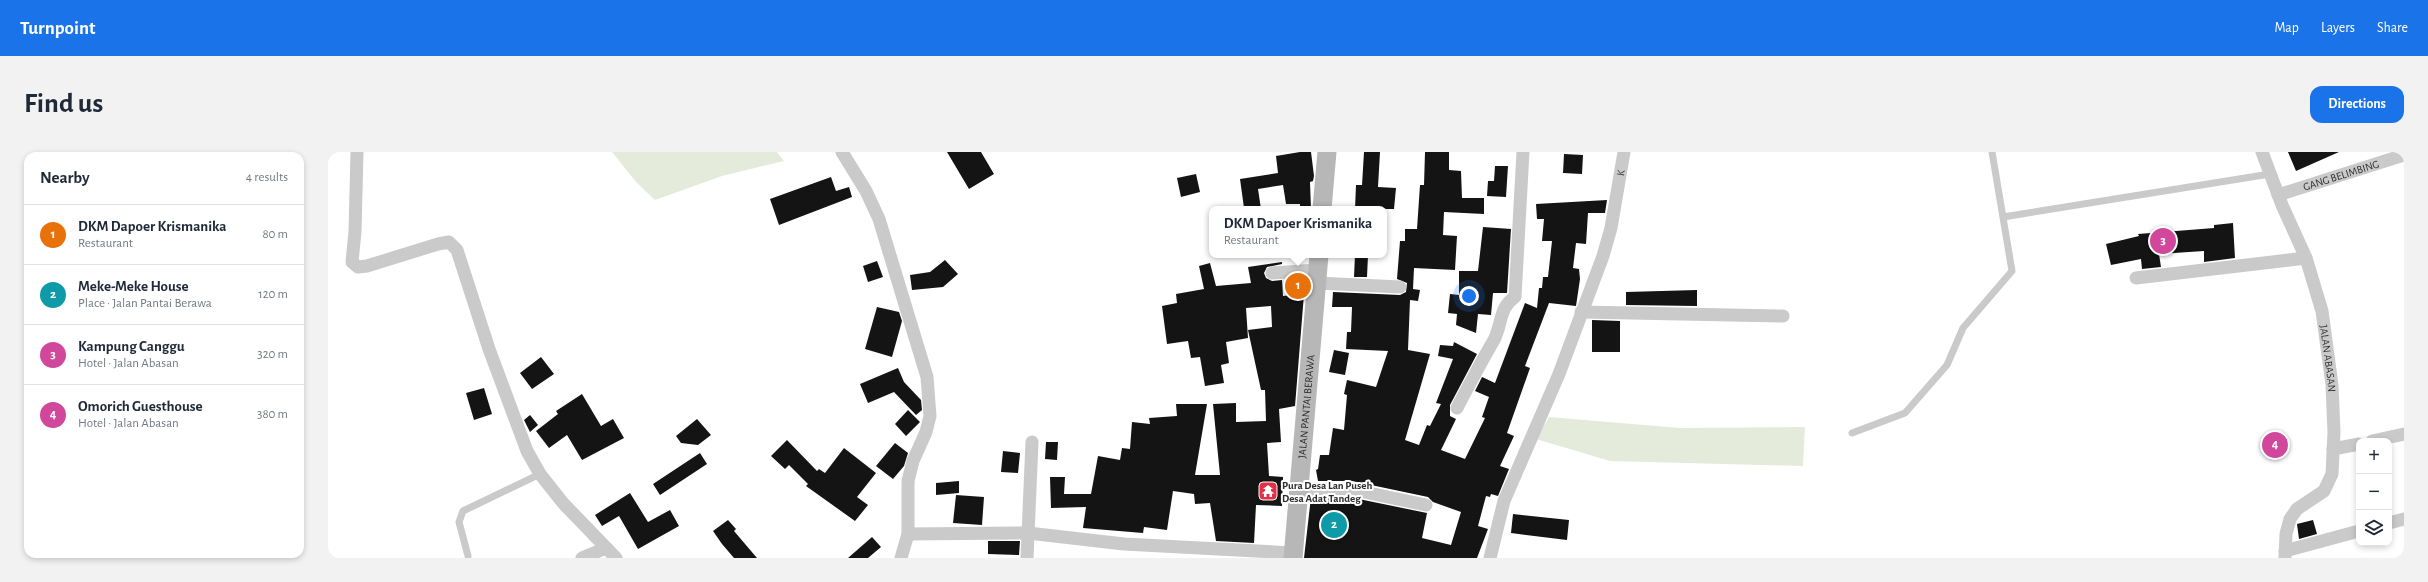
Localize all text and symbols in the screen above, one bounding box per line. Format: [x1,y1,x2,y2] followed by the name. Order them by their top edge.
[20,19,95,38] text: Turnpoint
[2274,21,2299,35] text: Map
[2321,21,2355,35] text: Layers
[2377,21,2408,35] text: Share
[2310,86,2404,123] button: Directions
[24,90,103,118] text: Find us
[2302,158,2380,193] street label: GANG BELIMBING
[1615,168,1627,177] street label: K
[40,169,90,186] text: Nearby
[246,171,288,184] text: 4 results
[1209,206,1387,258] popup
[1224,216,1372,231] text: DKM Dapoer Krismanika
[78,219,227,234] text: DKM Dapoer Krismanika
[2150,226,2176,256] pin: 3
[51,228,55,241] text: 1
[262,228,288,241] text: 80 m
[1224,234,1279,247] text: Restaurant
[78,237,133,250] text: Restaurant
[1285,271,1311,301] pin: 1
[78,279,189,294] text: Meke-Meke House
[1459,286,1479,306] your location
[50,288,56,301] text: 2
[258,288,288,301] text: 120 m
[78,297,212,310] text: Place · Jalan Pantai Berawa
[2318,324,2337,392] street label: JALAN ABASAN
[78,339,185,354] text: Kampung Canggu
[50,348,56,361] text: 3
[257,348,288,361] text: 320 m
[1297,354,1316,459] street label: JALAN PANTAI BERAWA
[78,357,179,370] text: Hotel · Jalan Abasan
[78,399,203,414] text: Omorich Guesthouse
[50,408,56,421] text: 4
[257,408,288,421] text: 380 m
[78,417,179,430] text: Hotel · Jalan Abasan
[2262,430,2288,460] pin: 4
[2356,438,2392,546] map controls
[2356,438,2392,474] button: +
[2356,474,2392,510] button: −
[1257,480,1279,502] temple icon: Pura Desa Lan Puseh Desa Adat Tandeg
[1282,480,1372,504] place label: Pura Desa Lan Puseh Desa Adat Tandeg
[1321,510,1347,540] pin: 2
[2356,510,2392,546] button: layers

